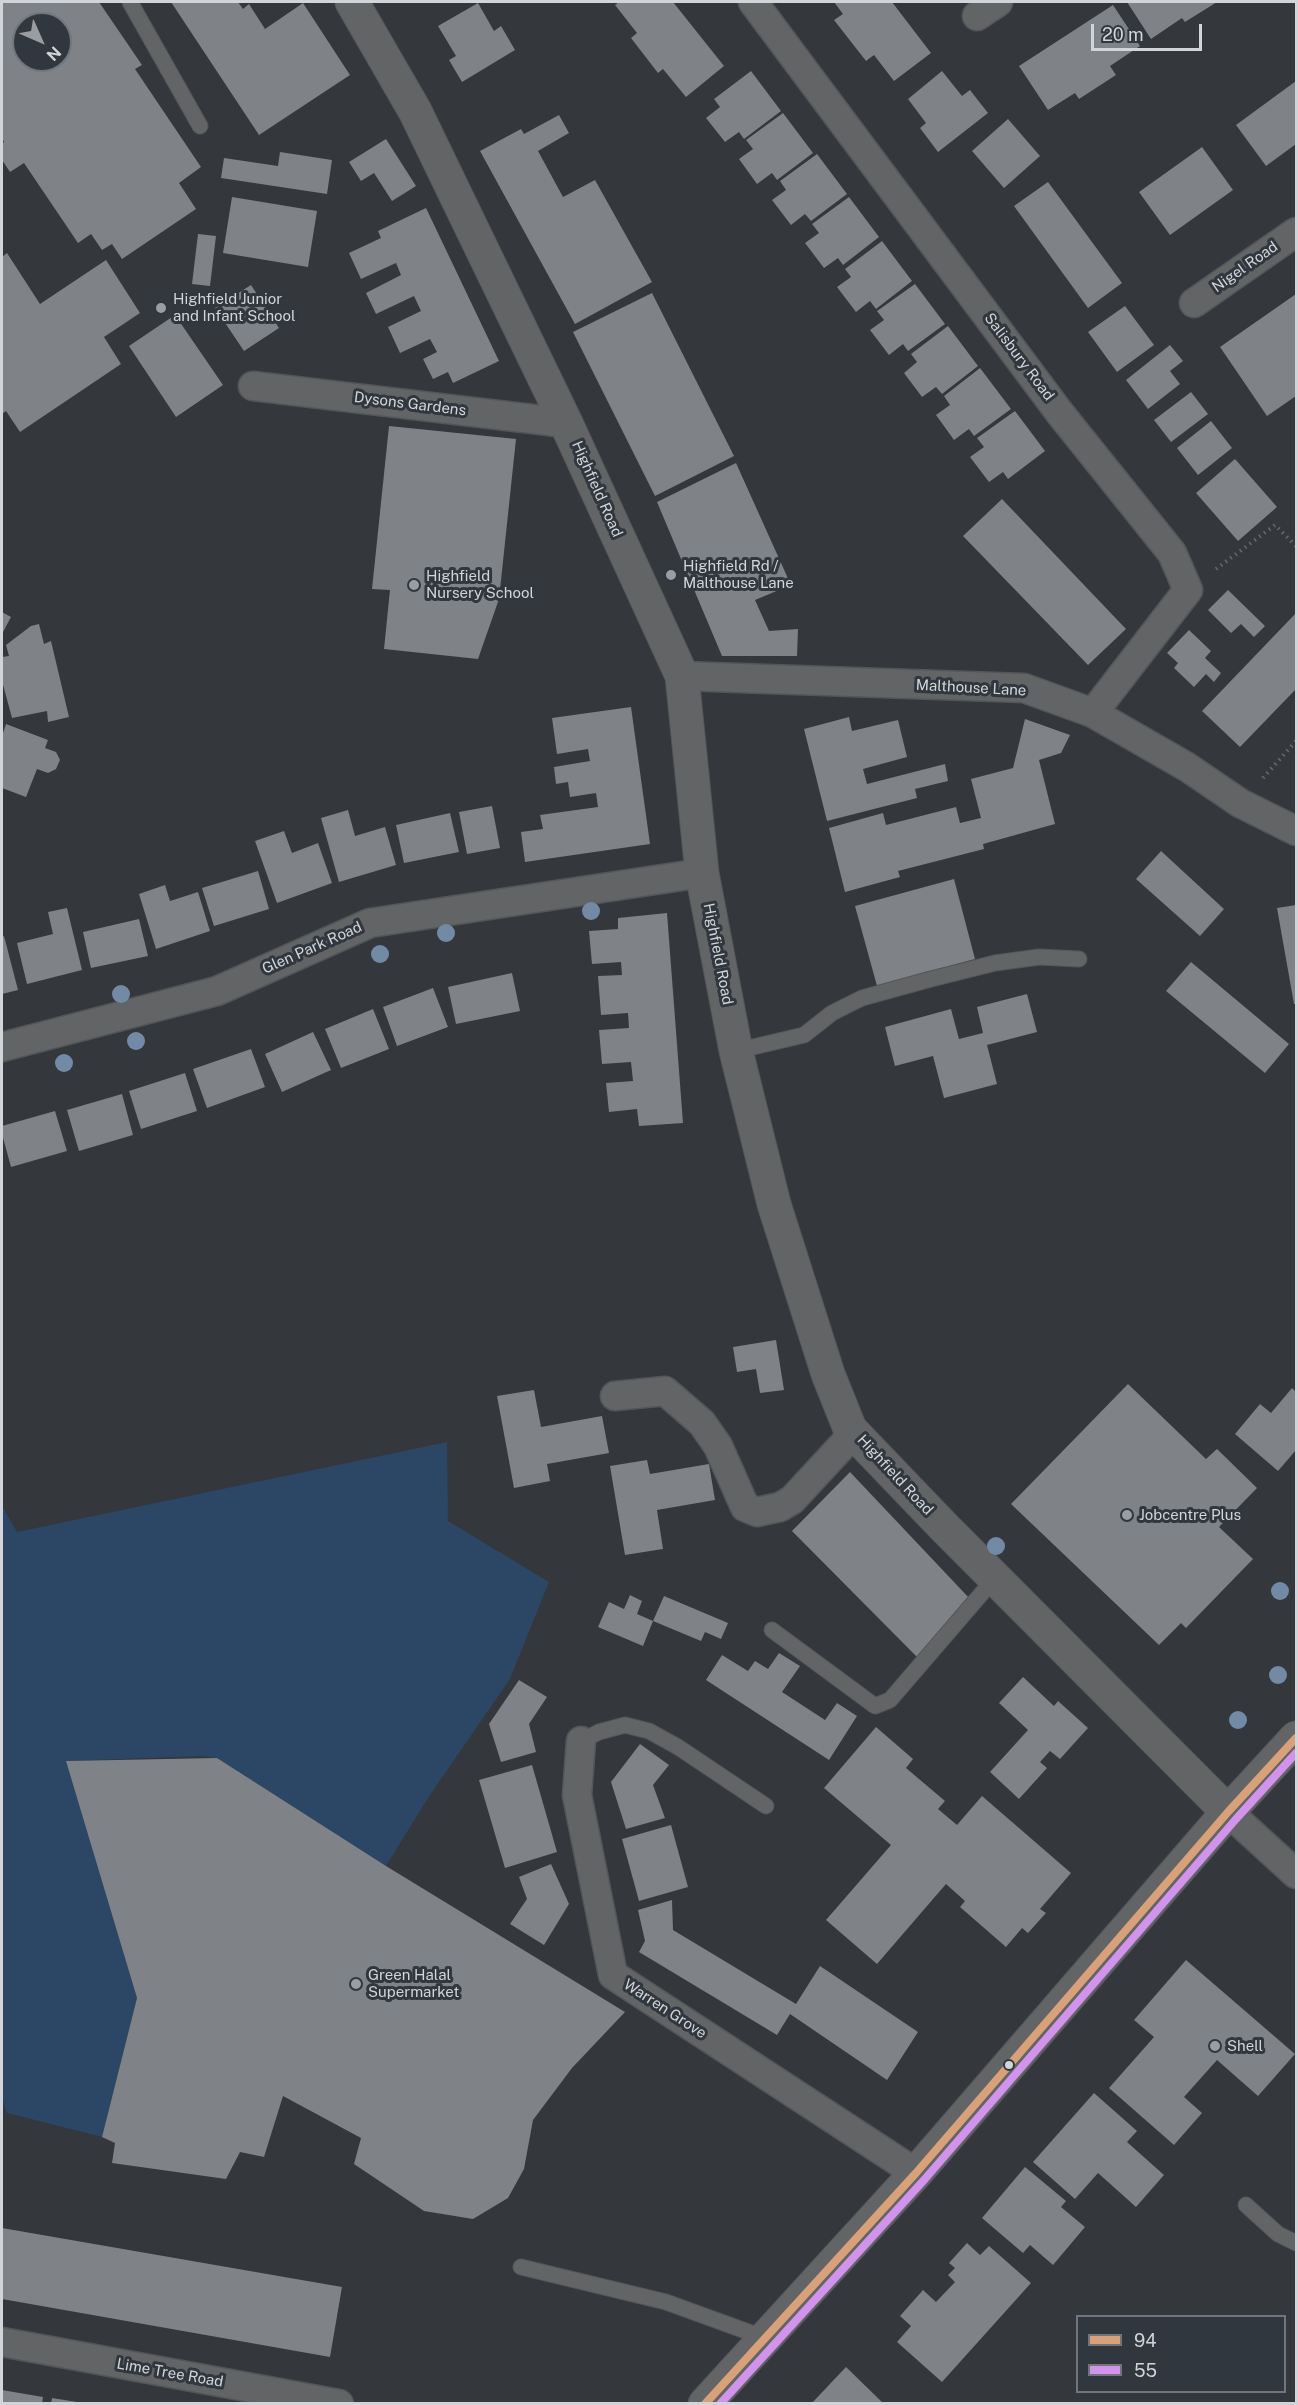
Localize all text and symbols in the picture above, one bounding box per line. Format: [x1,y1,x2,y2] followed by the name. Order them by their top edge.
[12,12,72,72] north arrow
[1094,12,1205,50] scale bar
[1102,24,1144,45] text: 20 m
[43,43,65,65] text: N
[1209,238,1281,296] street label: Nigel Road
[173,290,296,325] place label: Highfield Junior and Infant School
[154,301,168,315] marker: Highfield Junior and Infant School
[980,310,1058,404] street label: Salisbury Road
[353,388,467,420] street label: Dysons Gardens
[568,438,626,540] street label: Highfield Road
[683,557,794,592] place label: Highfield Rd / Malthouse Lane
[426,567,534,602] place label: Highfield Nursery School
[664,568,678,582] marker: Highfield Rd / Malthouse Lane
[407,578,421,592] marker: Highfield Nursery School
[915,676,1027,700] street label: Malthouse Lane
[699,902,737,1006] street label: Highfield Road
[259,918,365,978] street label: Glen Park Road
[853,1431,937,1519] street label: Highfield Road
[1139,1506,1241,1524] place label: Jobcentre Plus
[1120,1508,1134,1522] marker: Jobcentre Plus
[368,1966,459,2001] place label: Green Halal Supermarket
[620,1975,710,2043] street label: Warren Grove
[349,1977,363,1991] marker: Green Halal Supermarket
[1227,2037,1263,2055] place label: Shell
[1208,2039,1222,2053] marker: Shell
[1003,2059,1015,2071] unlabelled marker
[1076,2315,1286,2393] legend
[1134,2330,1157,2351] text: 94
[115,2355,225,2391] street label: Lime Tree Road
[1134,2360,1157,2381] text: 55

